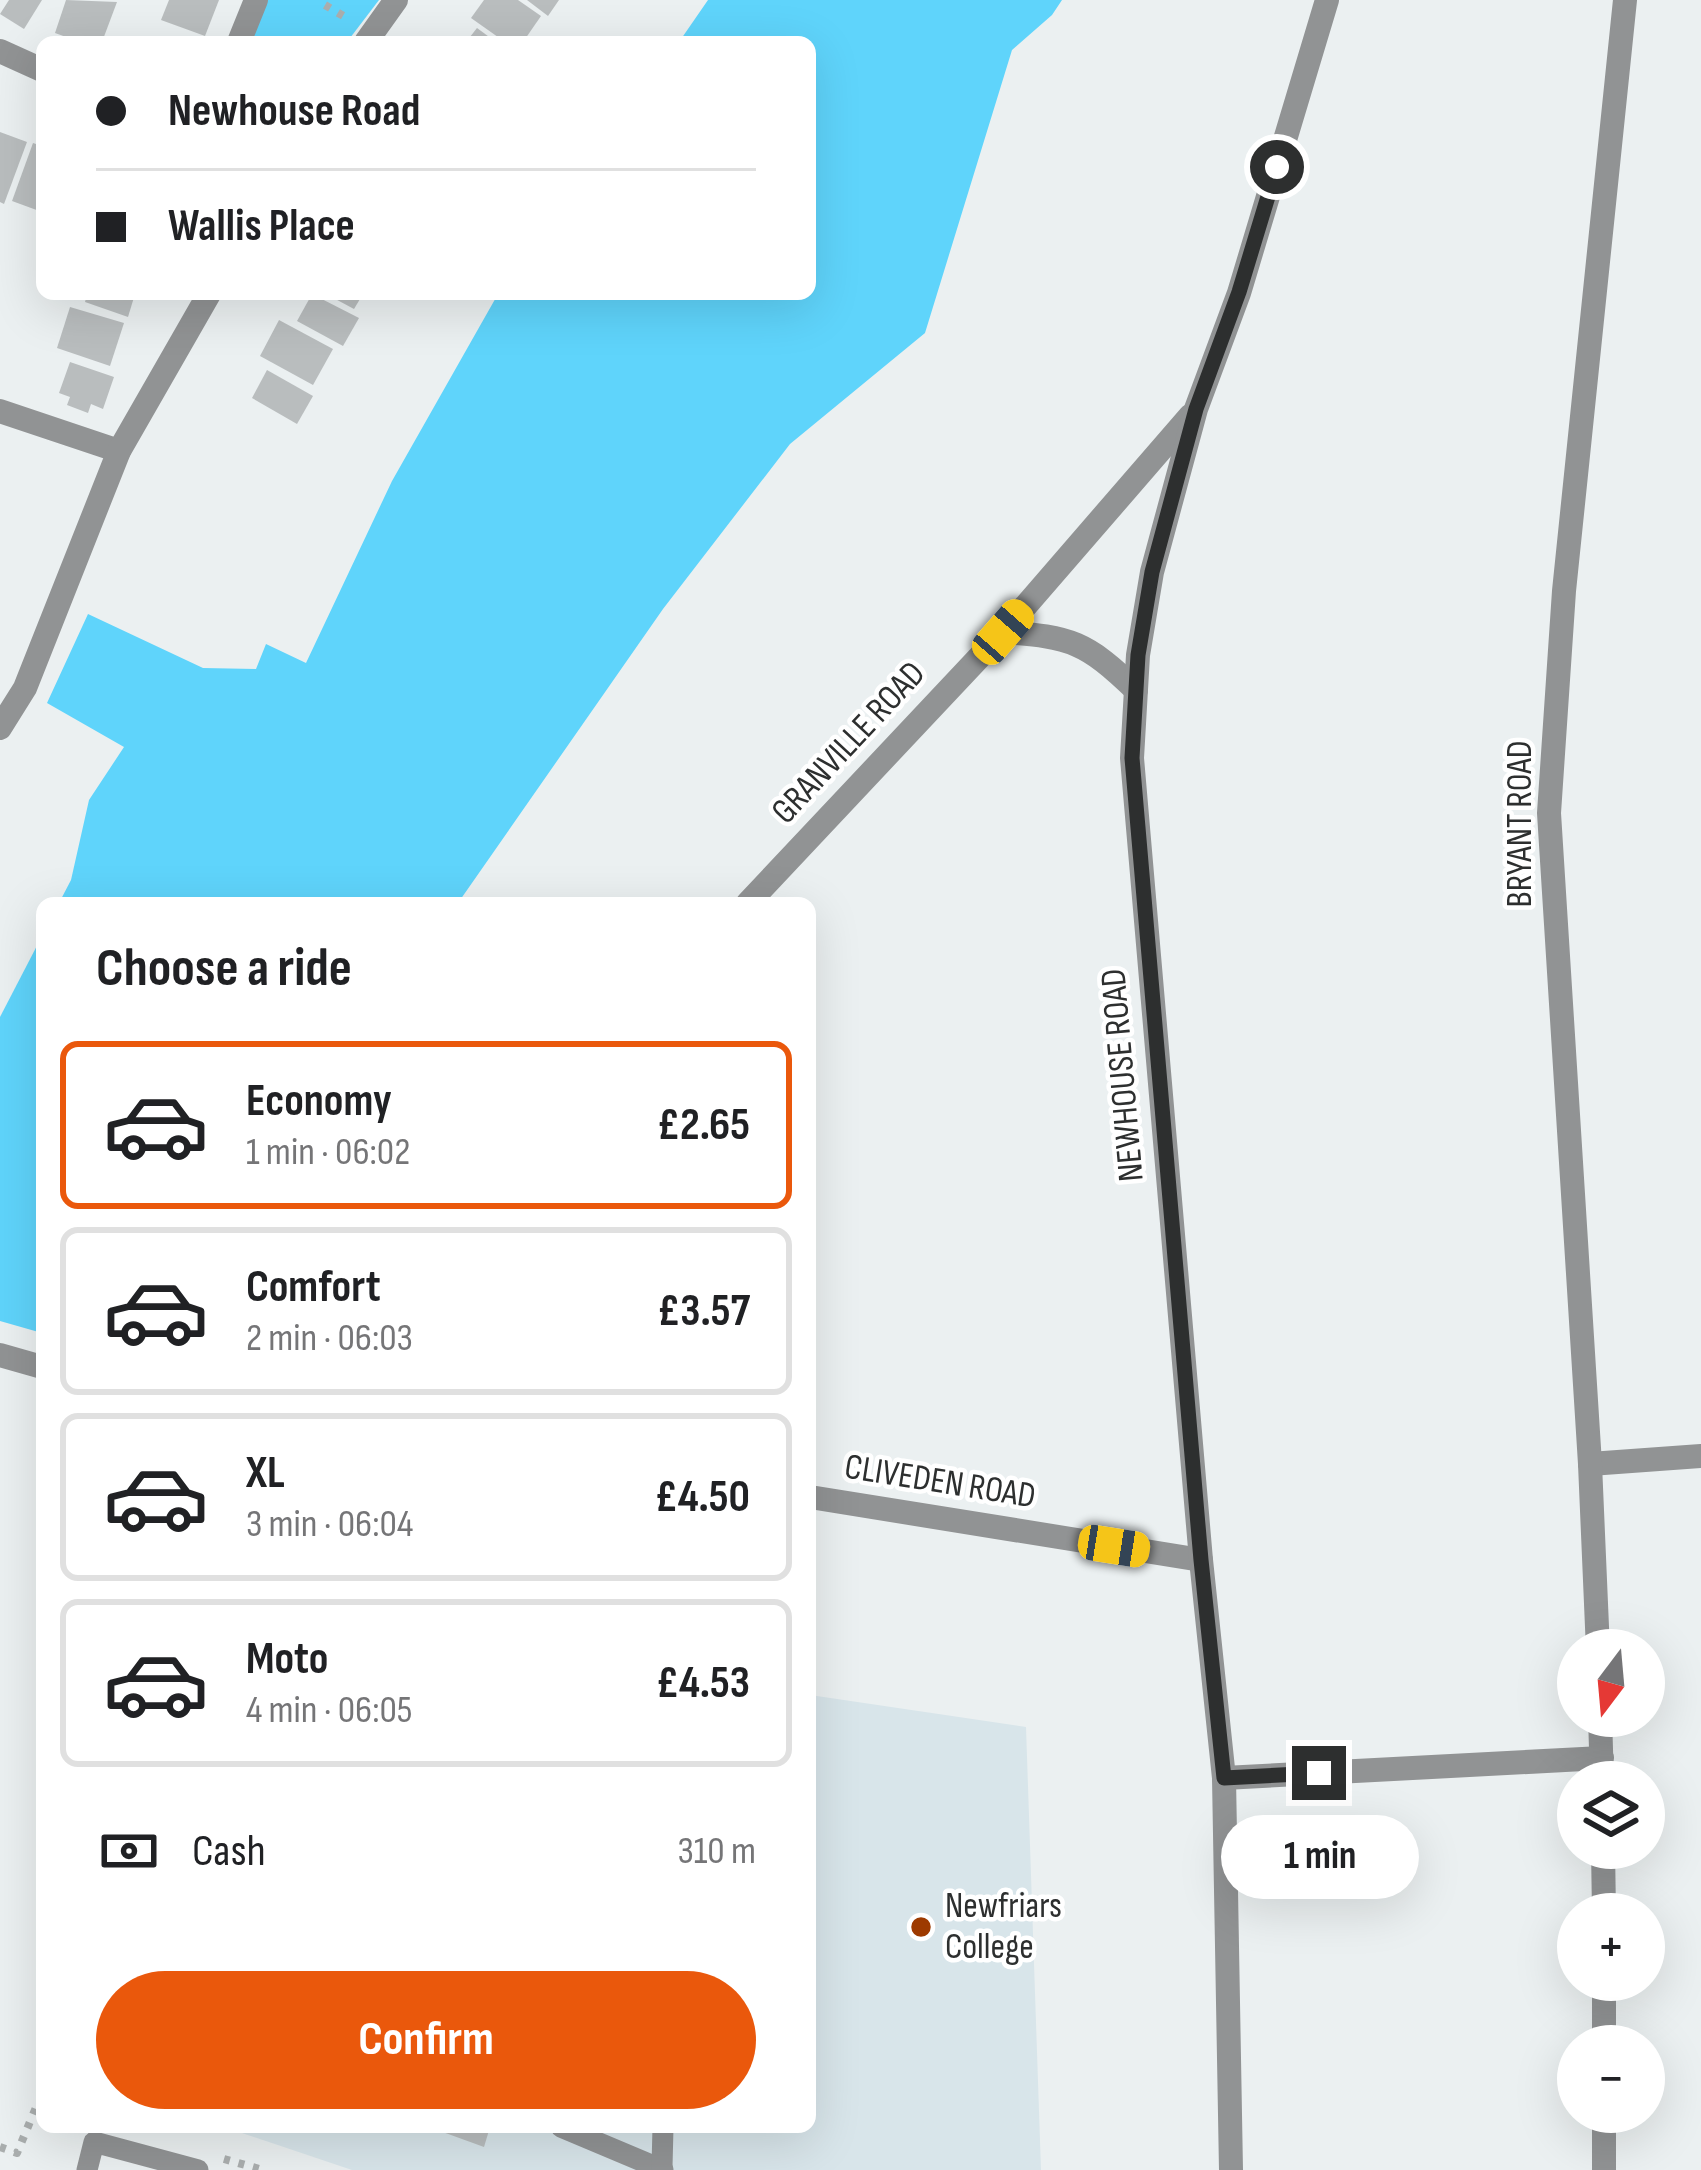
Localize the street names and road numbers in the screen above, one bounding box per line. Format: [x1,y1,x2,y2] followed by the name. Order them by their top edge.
[763,653,935,833] street label: GRANVILLE ROAD
[1499,741,1542,907] street label: BRYANT ROAD
[1092,967,1154,1183] street label: NEWHOUSE ROAD
[841,1446,1039,1518] street label: CLIVEDEN ROAD

